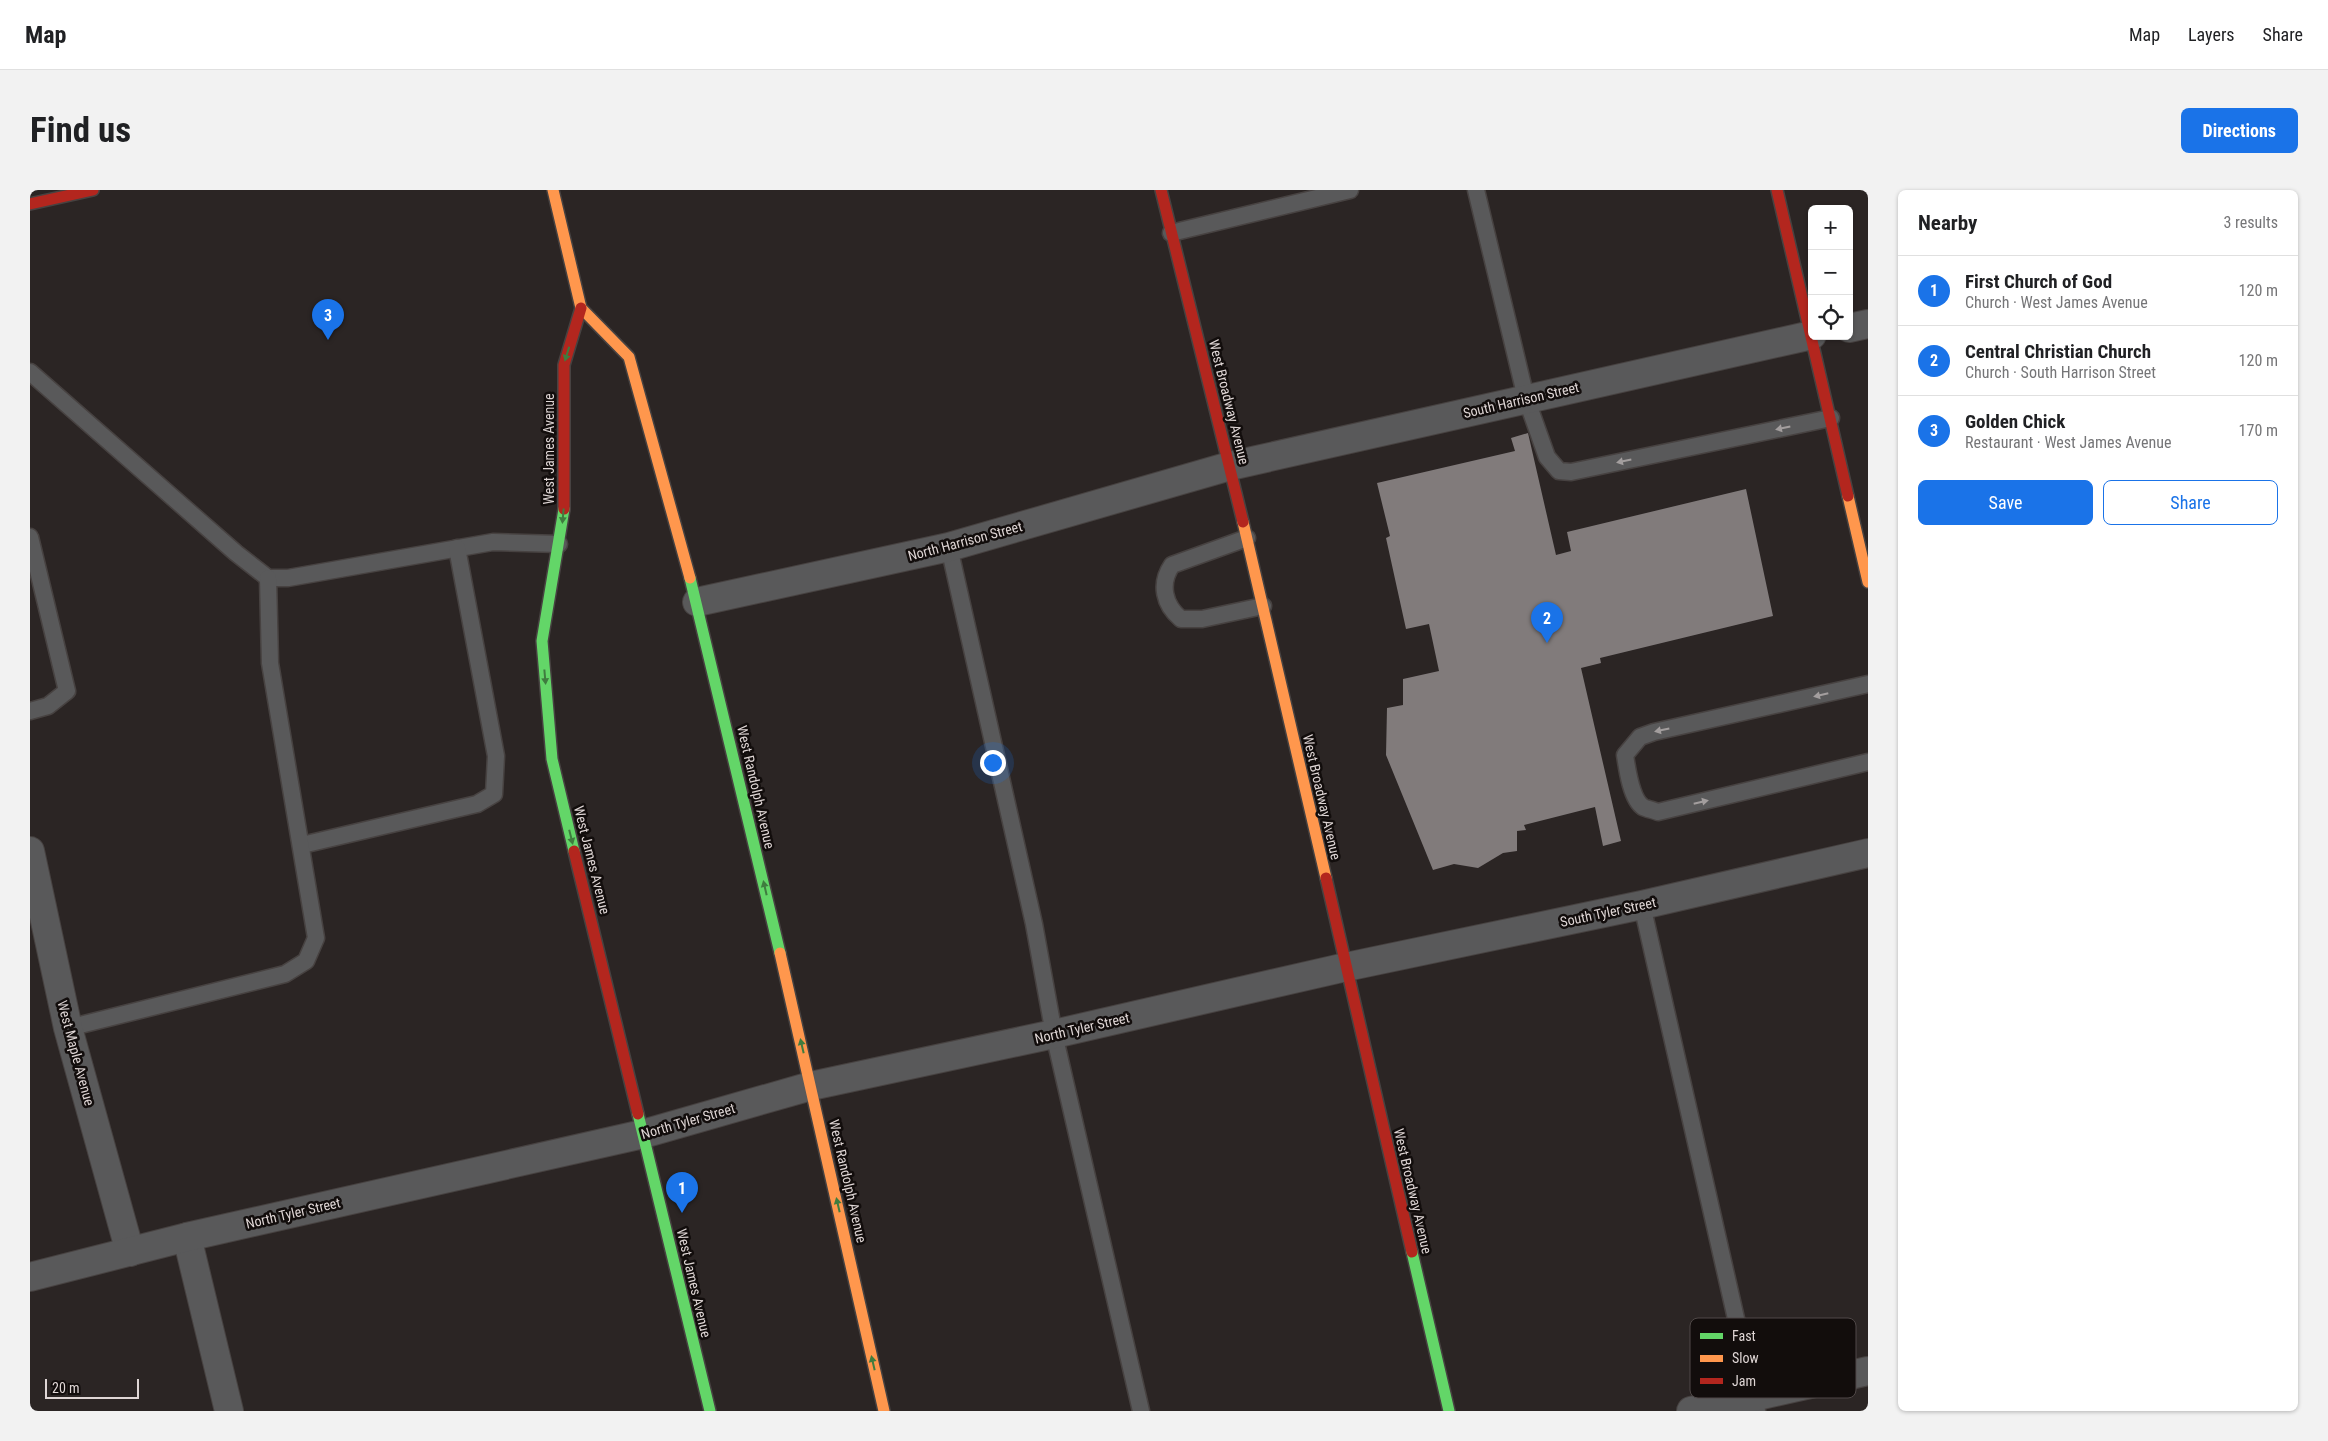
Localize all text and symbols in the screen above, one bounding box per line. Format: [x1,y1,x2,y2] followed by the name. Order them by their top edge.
[25,21,66,49] text: Map
[2129,24,2160,45] text: Map
[2188,24,2235,45] text: Layers
[2263,24,2303,45] text: Share
[2181,108,2298,153] button: Directions
[30,110,131,151] text: Find us
[1808,205,1853,340] map controls
[1808,205,1853,250] button: +
[1918,211,1977,235] text: Nearby
[2223,213,2278,232] text: 3 results
[1808,250,1853,295] button: −
[1965,270,2112,293] text: First Church of God
[1930,281,1938,300] text: 1
[2239,281,2278,300] text: 120 m
[1965,293,2148,312] text: Church · West James Avenue
[1808,295,1853,340] button: locate
[312,299,344,340] pin: 3
[1206,338,1252,467] street label: West Broadway Avenue
[1965,340,2151,363] text: Central Christian Church
[562,347,570,362] one-way arrow
[1930,351,1938,370] text: 2
[2239,351,2278,370] text: 120 m
[1965,363,2156,382] text: Church · South Harrison Street
[1461,379,1581,421] street label: South Harrison Street
[541,393,557,505] street label: West James Avenue
[1965,410,2065,433] text: Golden Chick
[1930,421,1938,440] text: 3
[2239,421,2278,440] text: 170 m
[1776,424,1791,432] one-way arrow
[1965,433,2172,452] text: Restaurant · West James Avenue
[1616,457,1631,465] one-way arrow
[1918,480,2093,525] button: Save
[2103,480,2278,525] button: Share
[559,509,567,525] one-way arrow
[906,518,1024,564] street label: North Harrison Street
[1531,602,1563,643] pin: 2
[541,669,549,685] one-way arrow
[1813,691,1828,699] one-way arrow
[734,724,778,851] street label: West Randolph Avenue
[1654,726,1669,734] one-way arrow
[1300,733,1344,862] street label: West Broadway Avenue
[980,750,1006,776] your location
[1693,798,1708,806] one-way arrow
[571,804,613,916] street label: West James Avenue
[567,829,575,844] one-way arrow
[761,881,769,896] one-way arrow
[1559,894,1657,930] street label: South Tyler Street
[54,999,98,1108] street label: West Maple Avenue
[1033,1009,1131,1047] street label: North Tyler Street
[798,1039,806,1054] one-way arrow
[639,1100,737,1142] street label: North Tyler Street
[826,1118,870,1245] street label: West Randolph Avenue
[1391,1127,1435,1256] street label: West Broadway Avenue
[666,1172,698,1213] pin: 1
[244,1194,342,1232] street label: North Tyler Street
[834,1197,842,1212] one-way arrow
[674,1227,714,1339] street label: West James Avenue
[1690,1318,1856,1398] legend
[1732,1328,1756,1344] text: Fast
[1732,1350,1759,1366] text: Slow
[869,1356,877,1371] one-way arrow
[1732,1373,1756,1389] text: Jam
[45,1376,139,1399] scale bar
[52,1380,80,1396] text: 20 m

